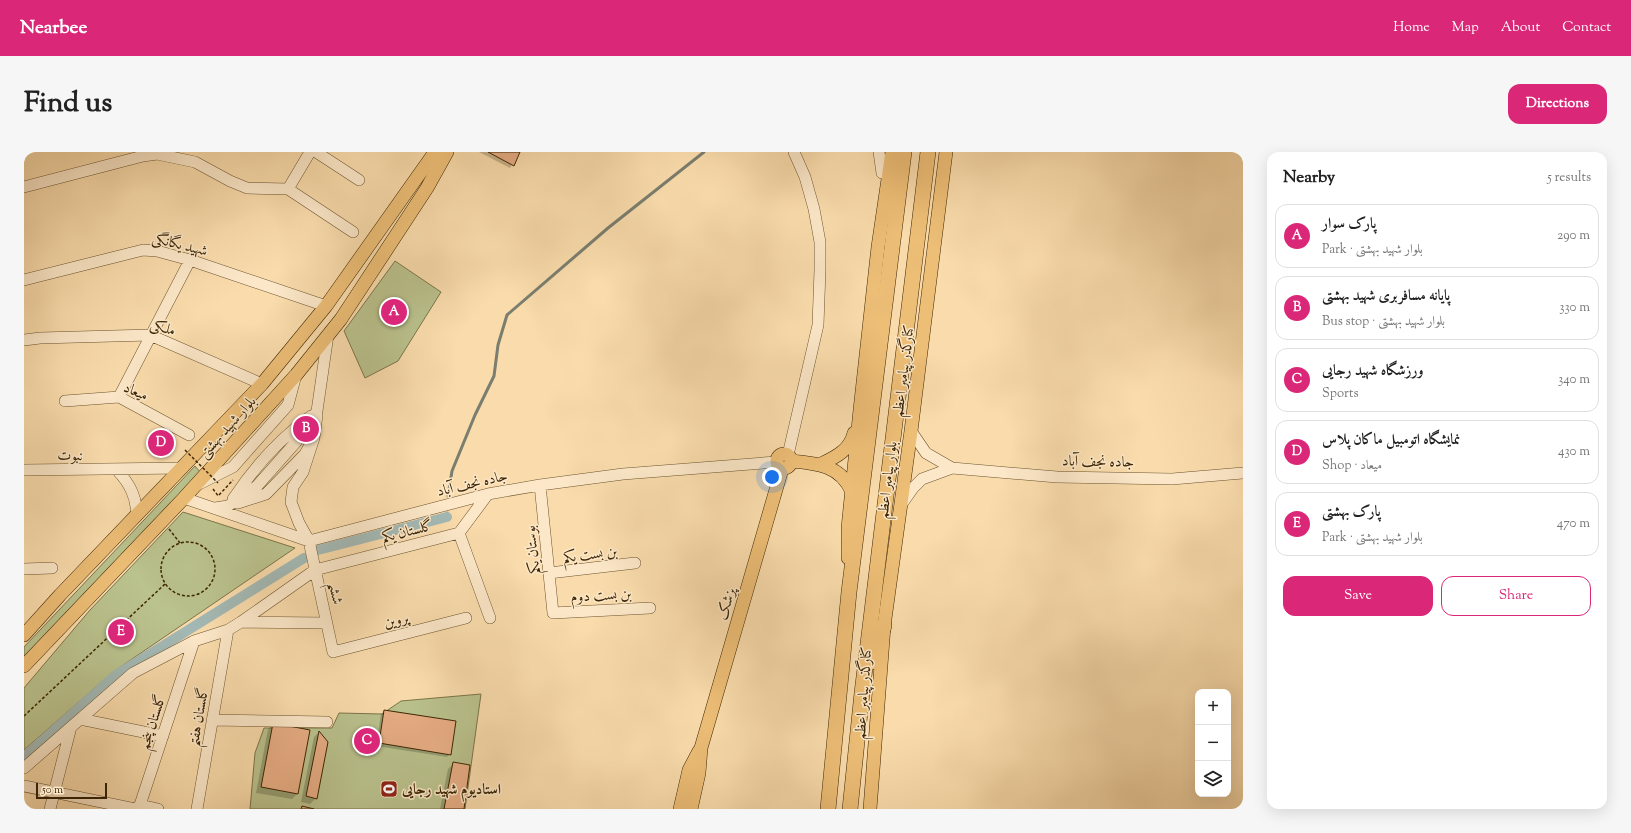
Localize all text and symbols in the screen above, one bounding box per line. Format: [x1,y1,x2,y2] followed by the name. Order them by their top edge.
[20,15,87,42] text: Nearbee
[1393,18,1430,38] text: Home
[1452,18,1479,38] text: Map
[1501,18,1540,38] text: About
[1562,18,1611,38] text: Contact
[24,84,112,124] text: Find us
[1508,84,1607,124] button: Directions
[1283,166,1335,190] text: Nearby
[1547,169,1591,187] text: 5 results
[1322,214,1376,235] text: پارک سوار
[150,227,210,263] street label: شهید یگانگی
[1292,227,1302,245] text: A
[1557,227,1590,245] text: 290 m
[1322,241,1423,259] text: Park · بلوار شهید بهشتی
[1322,286,1450,307] text: پایانه مسافربری شهید بهشتی
[381,297,407,327] pin: A
[1293,299,1301,317] text: B
[1559,299,1590,317] text: 330 m
[1322,313,1445,331] text: Bus stop · بلوار شهید بهشتی
[147,315,178,342] street label: ملکی
[886,323,923,419] street label: کنارگذر پیامبر اعظم
[1322,361,1423,382] text: ورزشگاه شهید رجایی
[1292,371,1302,389] text: C
[1558,371,1590,389] text: 340 m
[120,378,151,407] street label: میعاد
[1322,385,1359,403] text: Sports
[194,392,262,464] street label: بلوار شهید بهشتی
[293,414,319,444] pin: B
[148,428,174,458] pin: D
[1322,430,1460,451] text: نمایشگاه اتومبیل ماکان پلاس
[873,440,906,520] street label: بلوار پیامبر اعظم
[1292,443,1302,461] text: D
[1558,443,1590,461] text: 430 m
[57,446,83,467] street label: نبوت
[1062,451,1134,474] street label: جاده نجف آباد
[1322,457,1382,475] text: Shop · میعاد
[435,466,510,503] street label: جاده نجف آباد
[762,467,782,487] your location
[1322,502,1381,523] text: پارک بهشتی
[1293,515,1301,533] text: E
[1557,515,1590,533] text: 470 m
[379,516,436,551] street label: گلستان یکم
[520,524,548,575] street label: بوستان یکم
[1322,529,1423,547] text: Park · بلوار شهید بهشتی
[562,542,619,571] street label: بن بست یکم
[1283,576,1433,616] button: Save
[1441,576,1591,616] button: Share
[319,580,347,607] street label: ششم
[570,584,632,610] street label: بن بست دوم
[713,585,742,623] street label: پزشک
[382,608,412,635] street label: پروین
[108,617,134,647] pin: E
[849,646,880,740] street label: کنارگذر پیامبر اعظم
[184,686,218,749] street label: گلستان هفتم
[1195,689,1231,797] map controls
[1195,689,1231,725] button: +
[135,692,174,753] street label: گلستان پنجم
[1195,725,1231,761] button: −
[354,726,380,756] pin: C
[1195,761,1231,797] button: layers
[379,779,399,799] sports icon: استادیوم شهید رجایی
[401,780,501,802] place label: استادیوم شهید رجایی
[36,781,107,800] scale bar
[42,782,63,798] text: 50 m

